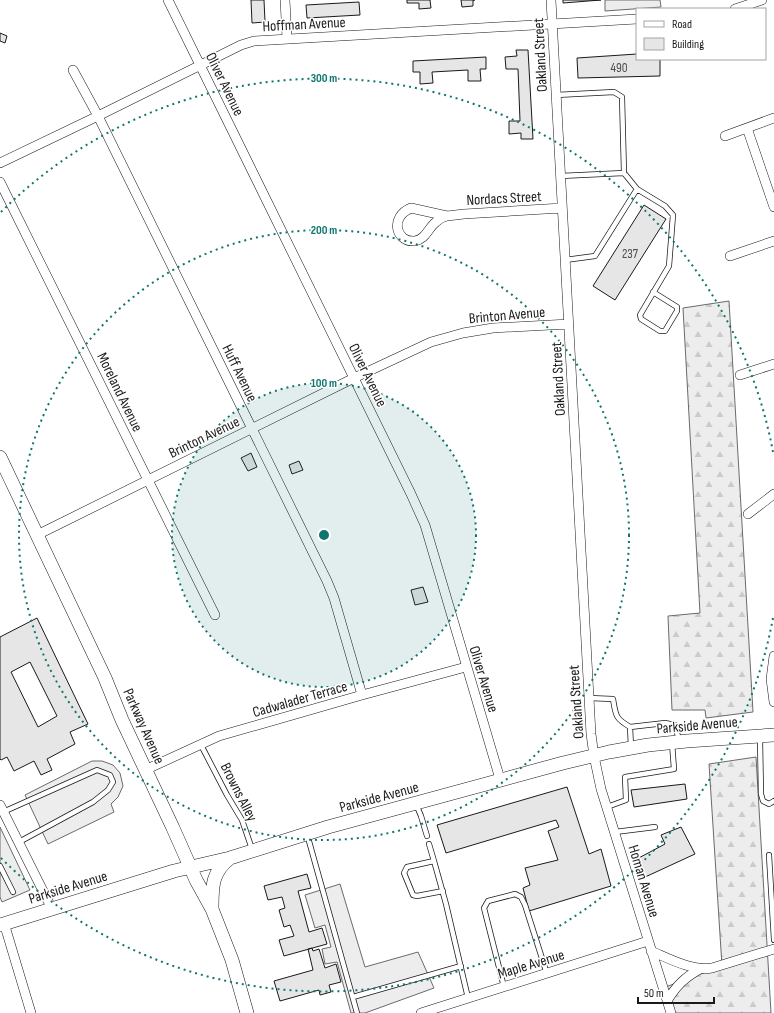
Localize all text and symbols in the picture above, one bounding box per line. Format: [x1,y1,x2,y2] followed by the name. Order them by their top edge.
[636,8,766,60] legend
[262,13,346,36] street label: Hoffman Avenue
[529,17,552,92] street label: Oakland Street
[672,17,692,32] text: Road
[672,37,704,52] text: Building
[201,49,248,119] street label: Oliver Avenue
[610,60,628,76] house number: 490
[311,71,337,86] text: 300 m
[466,187,543,210] street label: Nordacs Street
[311,223,337,238] text: 200 m
[622,246,639,262] house number: 237
[468,303,546,328] street label: Brinton Avenue
[344,340,391,410] street label: Oliver Avenue
[218,341,262,405] street label: Huff Avenue
[547,341,570,416] street label: Oakland Street
[92,350,147,435] street label: Moreland Avenue
[311,376,337,391] text: 100 m
[166,412,243,463] street label: Brinton Avenue
[317,528,331,542] centre of rings
[464,644,503,715] street label: Oliver Avenue
[564,664,589,740] street label: Oakland Street
[250,677,350,722] street label: Cadwalader Terrace
[118,685,169,767] street label: Parkway Avenue
[656,712,738,739] street label: Parkside Avenue
[216,760,262,825] street label: Browns Alley
[337,778,421,817] street label: Parkside Avenue
[624,843,664,920] street label: Homan Avenue
[27,867,110,908] street label: Parkside Avenue
[495,945,567,984] street label: Maple Avenue
[638,979,714,1005] scale bar
[644,986,664,1001] text: 50 m

